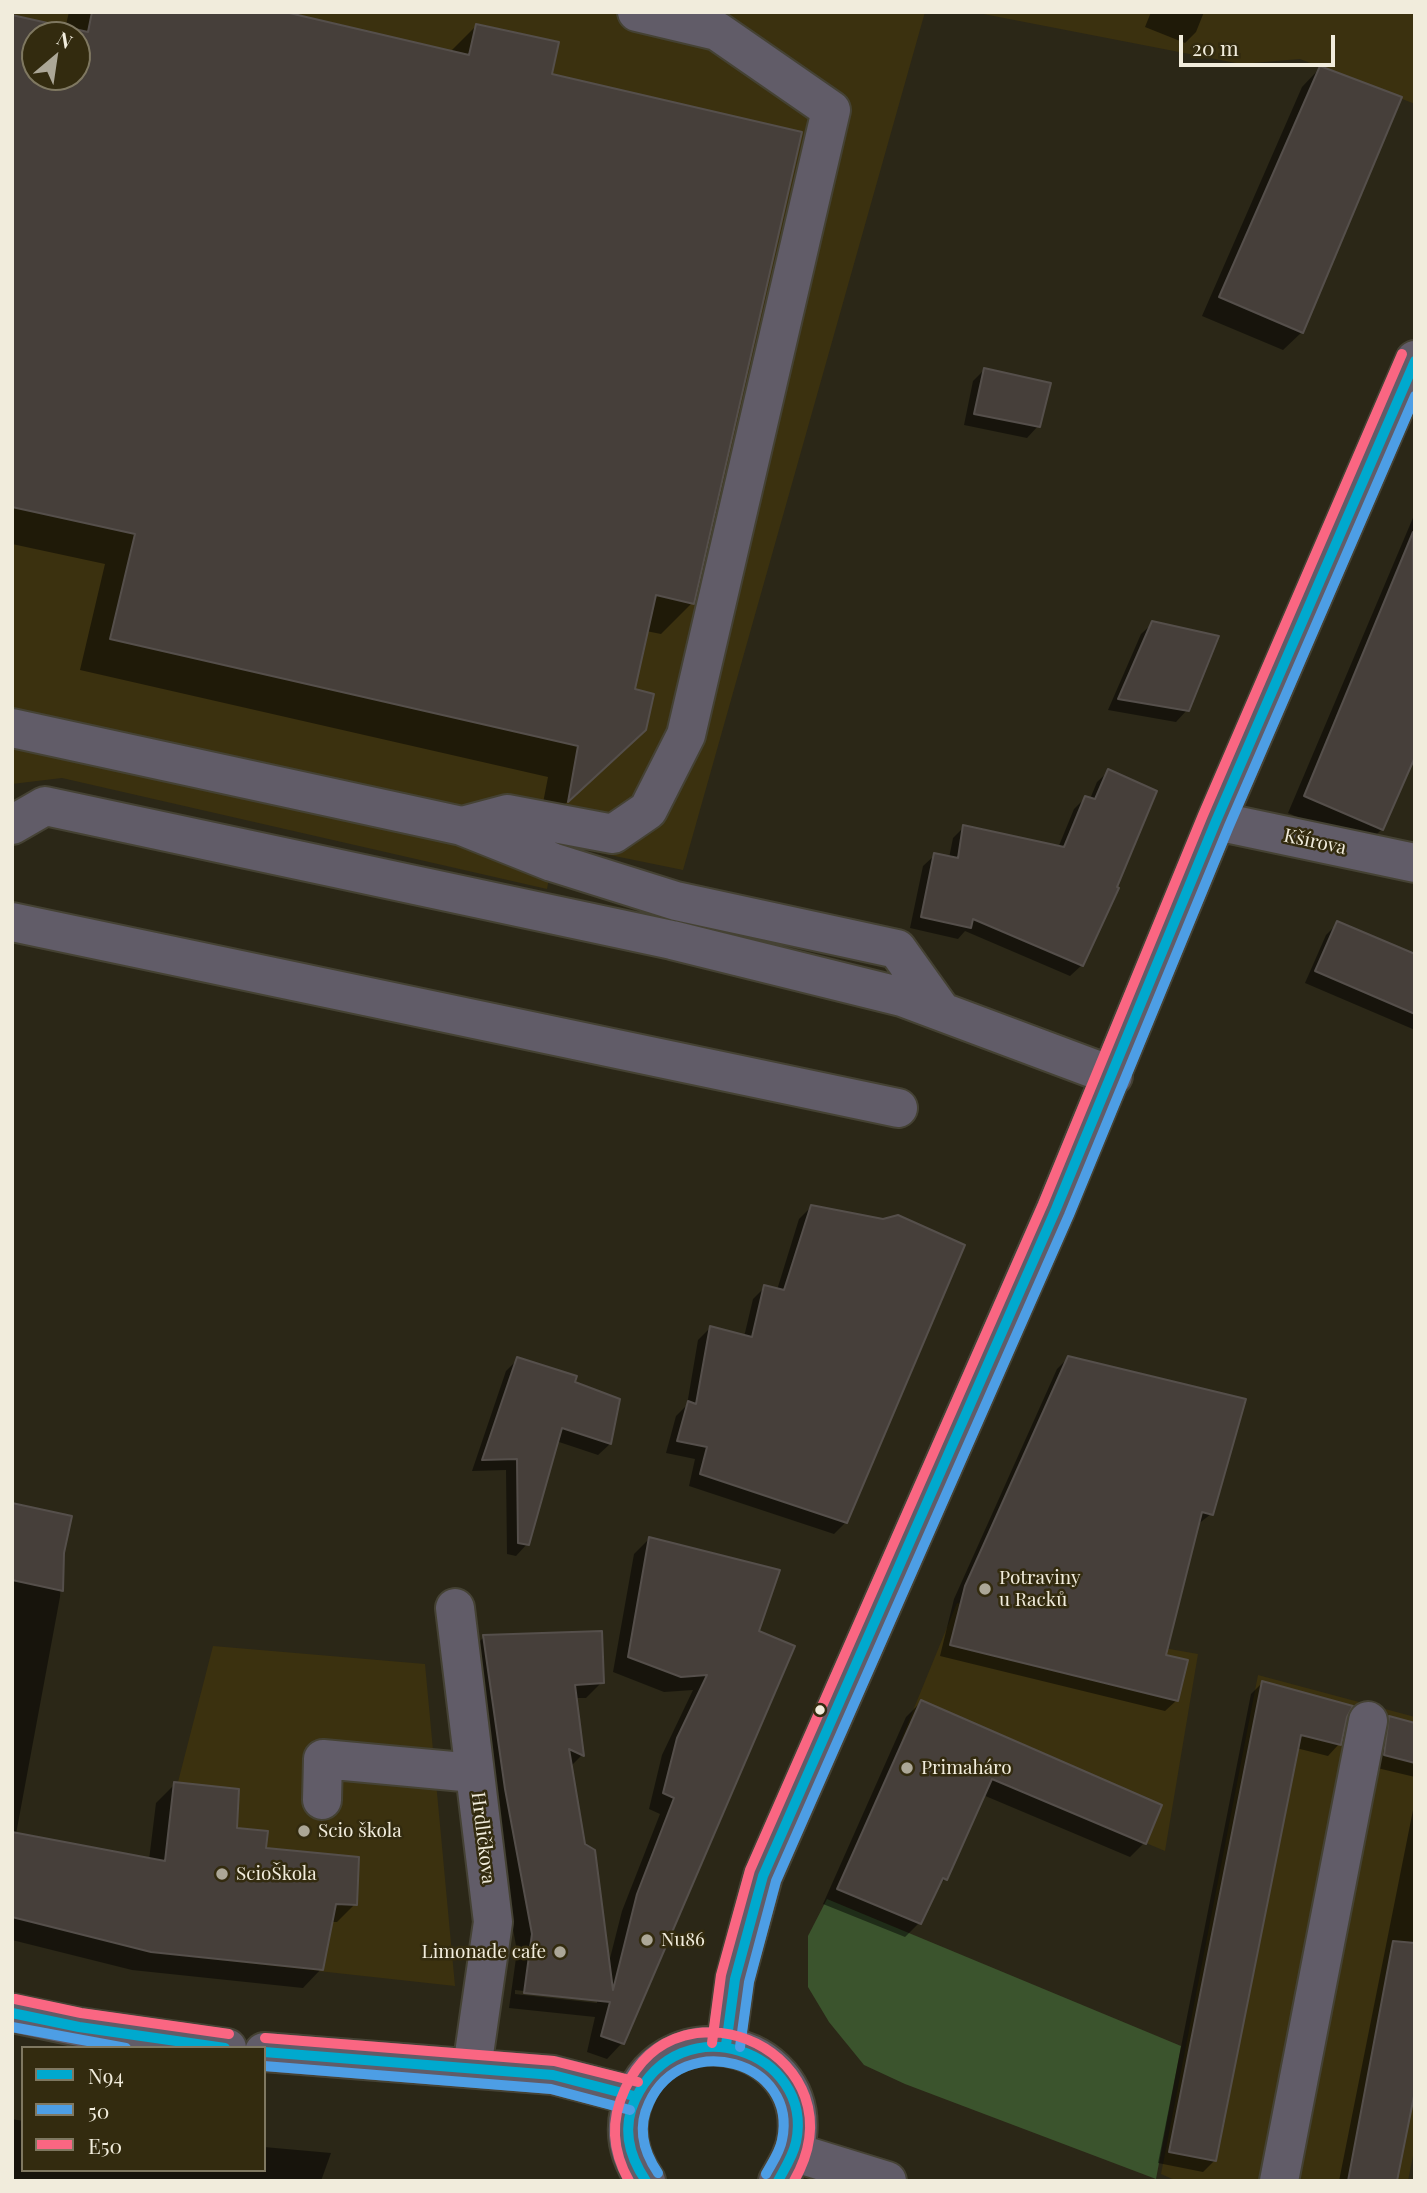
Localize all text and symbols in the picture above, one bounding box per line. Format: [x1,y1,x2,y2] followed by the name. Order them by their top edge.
[21,21,91,91] north arrow
[1182,21,1338,65] scale bar
[53,25,78,54] text: N
[1192,33,1239,61] text: 20 m
[1282,824,1348,860] street label: Kšírova
[999,1567,1080,1611] place label: Potraviny u Racků
[977,1581,993,1597] marker: Potraviny u Racků
[813,1703,827,1717] unlabelled marker
[921,1757,1012,1779] place label: Primaháro
[899,1760,915,1776] marker: Primaháro
[466,1791,500,1885] street label: Hrdličkova
[318,1820,402,1842] place label: Scio škola
[296,1823,312,1839] marker: Scio škola
[236,1863,317,1885] place label: ScioŠkola
[214,1866,230,1882] marker: ScioŠkola
[661,1929,705,1951] place label: Nu86
[639,1932,655,1948] marker: Nu86
[421,1941,546,1963] place label: Limonade cafe
[552,1944,568,1960] marker: Limonade cafe
[21,2046,266,2172] legend
[88,2061,124,2089] text: N94
[88,2096,109,2124] text: 50
[88,2131,122,2159] text: E50

